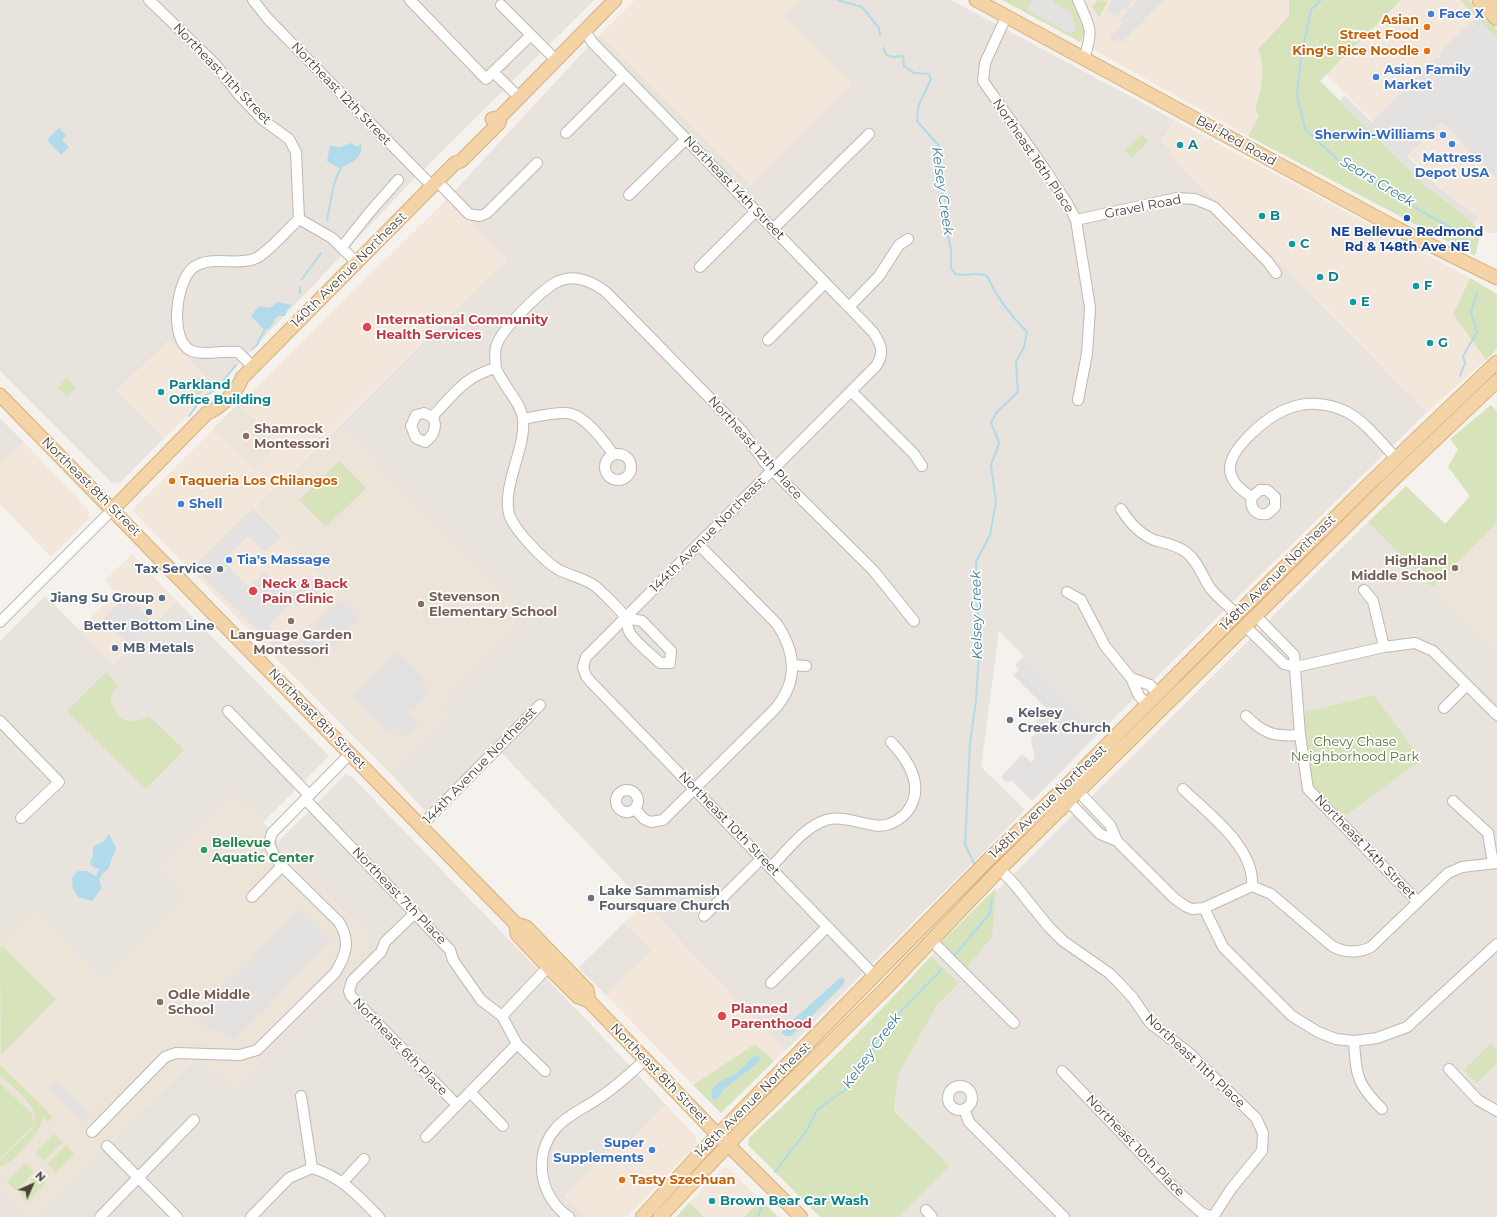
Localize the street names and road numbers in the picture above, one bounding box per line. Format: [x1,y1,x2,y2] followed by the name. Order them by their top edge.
[170,20,274,128] street label: Northeast 11th Street
[288,39,394,149] street label: Northeast 12th Street
[989,96,1077,216] street label: Northeast 16th Place
[1193,112,1279,170] street label: Bel-Red Road
[680,133,788,243] street label: Northeast 14th Street
[1103,192,1183,222] street label: Gravel Road
[288,209,410,331] street label: 140th Avenue Northeast
[704,393,806,503] street label: Northeast 12th Place
[38,434,144,540] street label: Northeast 8th Street
[647,474,769,596] street label: 144th Avenue Northeast
[1217,512,1339,634] street label: 148th Avenue Northeast
[265,666,369,772] street label: Northeast 8th Street
[420,704,540,828] street label: 144th Avenue Northeast
[986,742,1110,862] street label: 148th Avenue Northeast
[675,769,783,879] street label: Northeast 10th Street
[1311,792,1419,902] street label: Northeast 14th Street
[349,844,449,948] street label: Northeast 7th Place
[349,995,451,1099] street label: Northeast 6th Place
[1142,1011,1248,1111] street label: Northeast 11th Place
[607,1021,711,1127] street label: Northeast 8th Street
[692,1039,814,1161] street label: 148th Avenue Northeast
[1082,1092,1188,1200] street label: Northeast 10th Place

